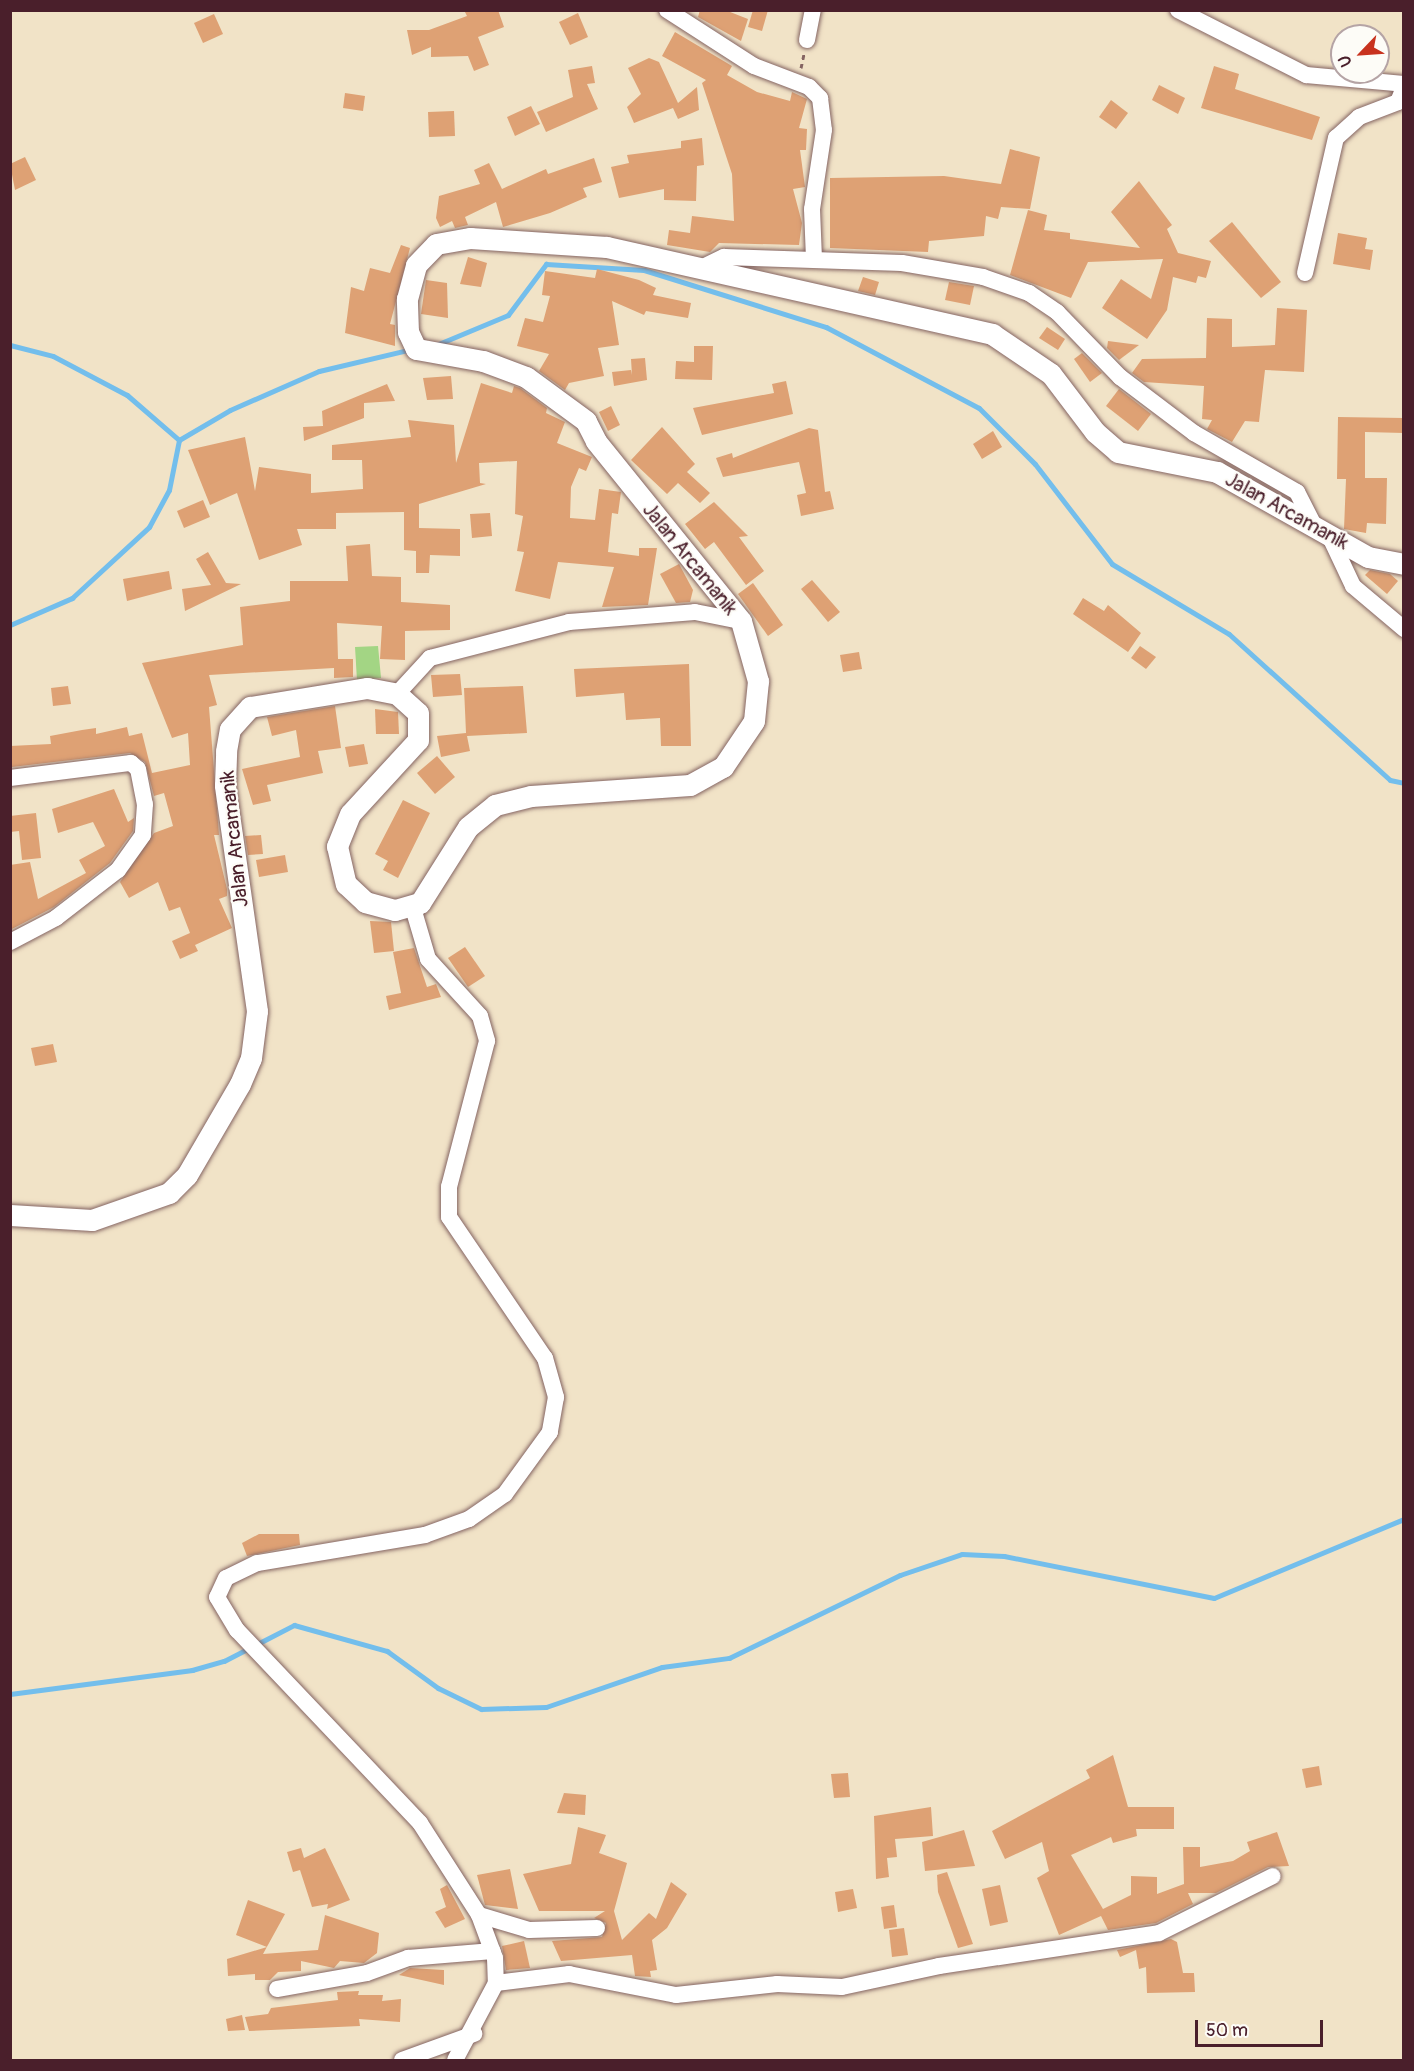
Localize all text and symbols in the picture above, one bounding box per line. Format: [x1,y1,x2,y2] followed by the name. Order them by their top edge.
[1330,24,1390,84] north arrow
[1334,52,1357,70] text: U
[1221,467,1353,555] street label: Jalan Arcamanik
[637,498,743,620] street label: Jalan Arcamanik
[215,769,253,909] street label: Jalan Arcamanik
[1198,2008,1326,2046] scale bar
[1206,2019,1248,2042] text: 50 m

